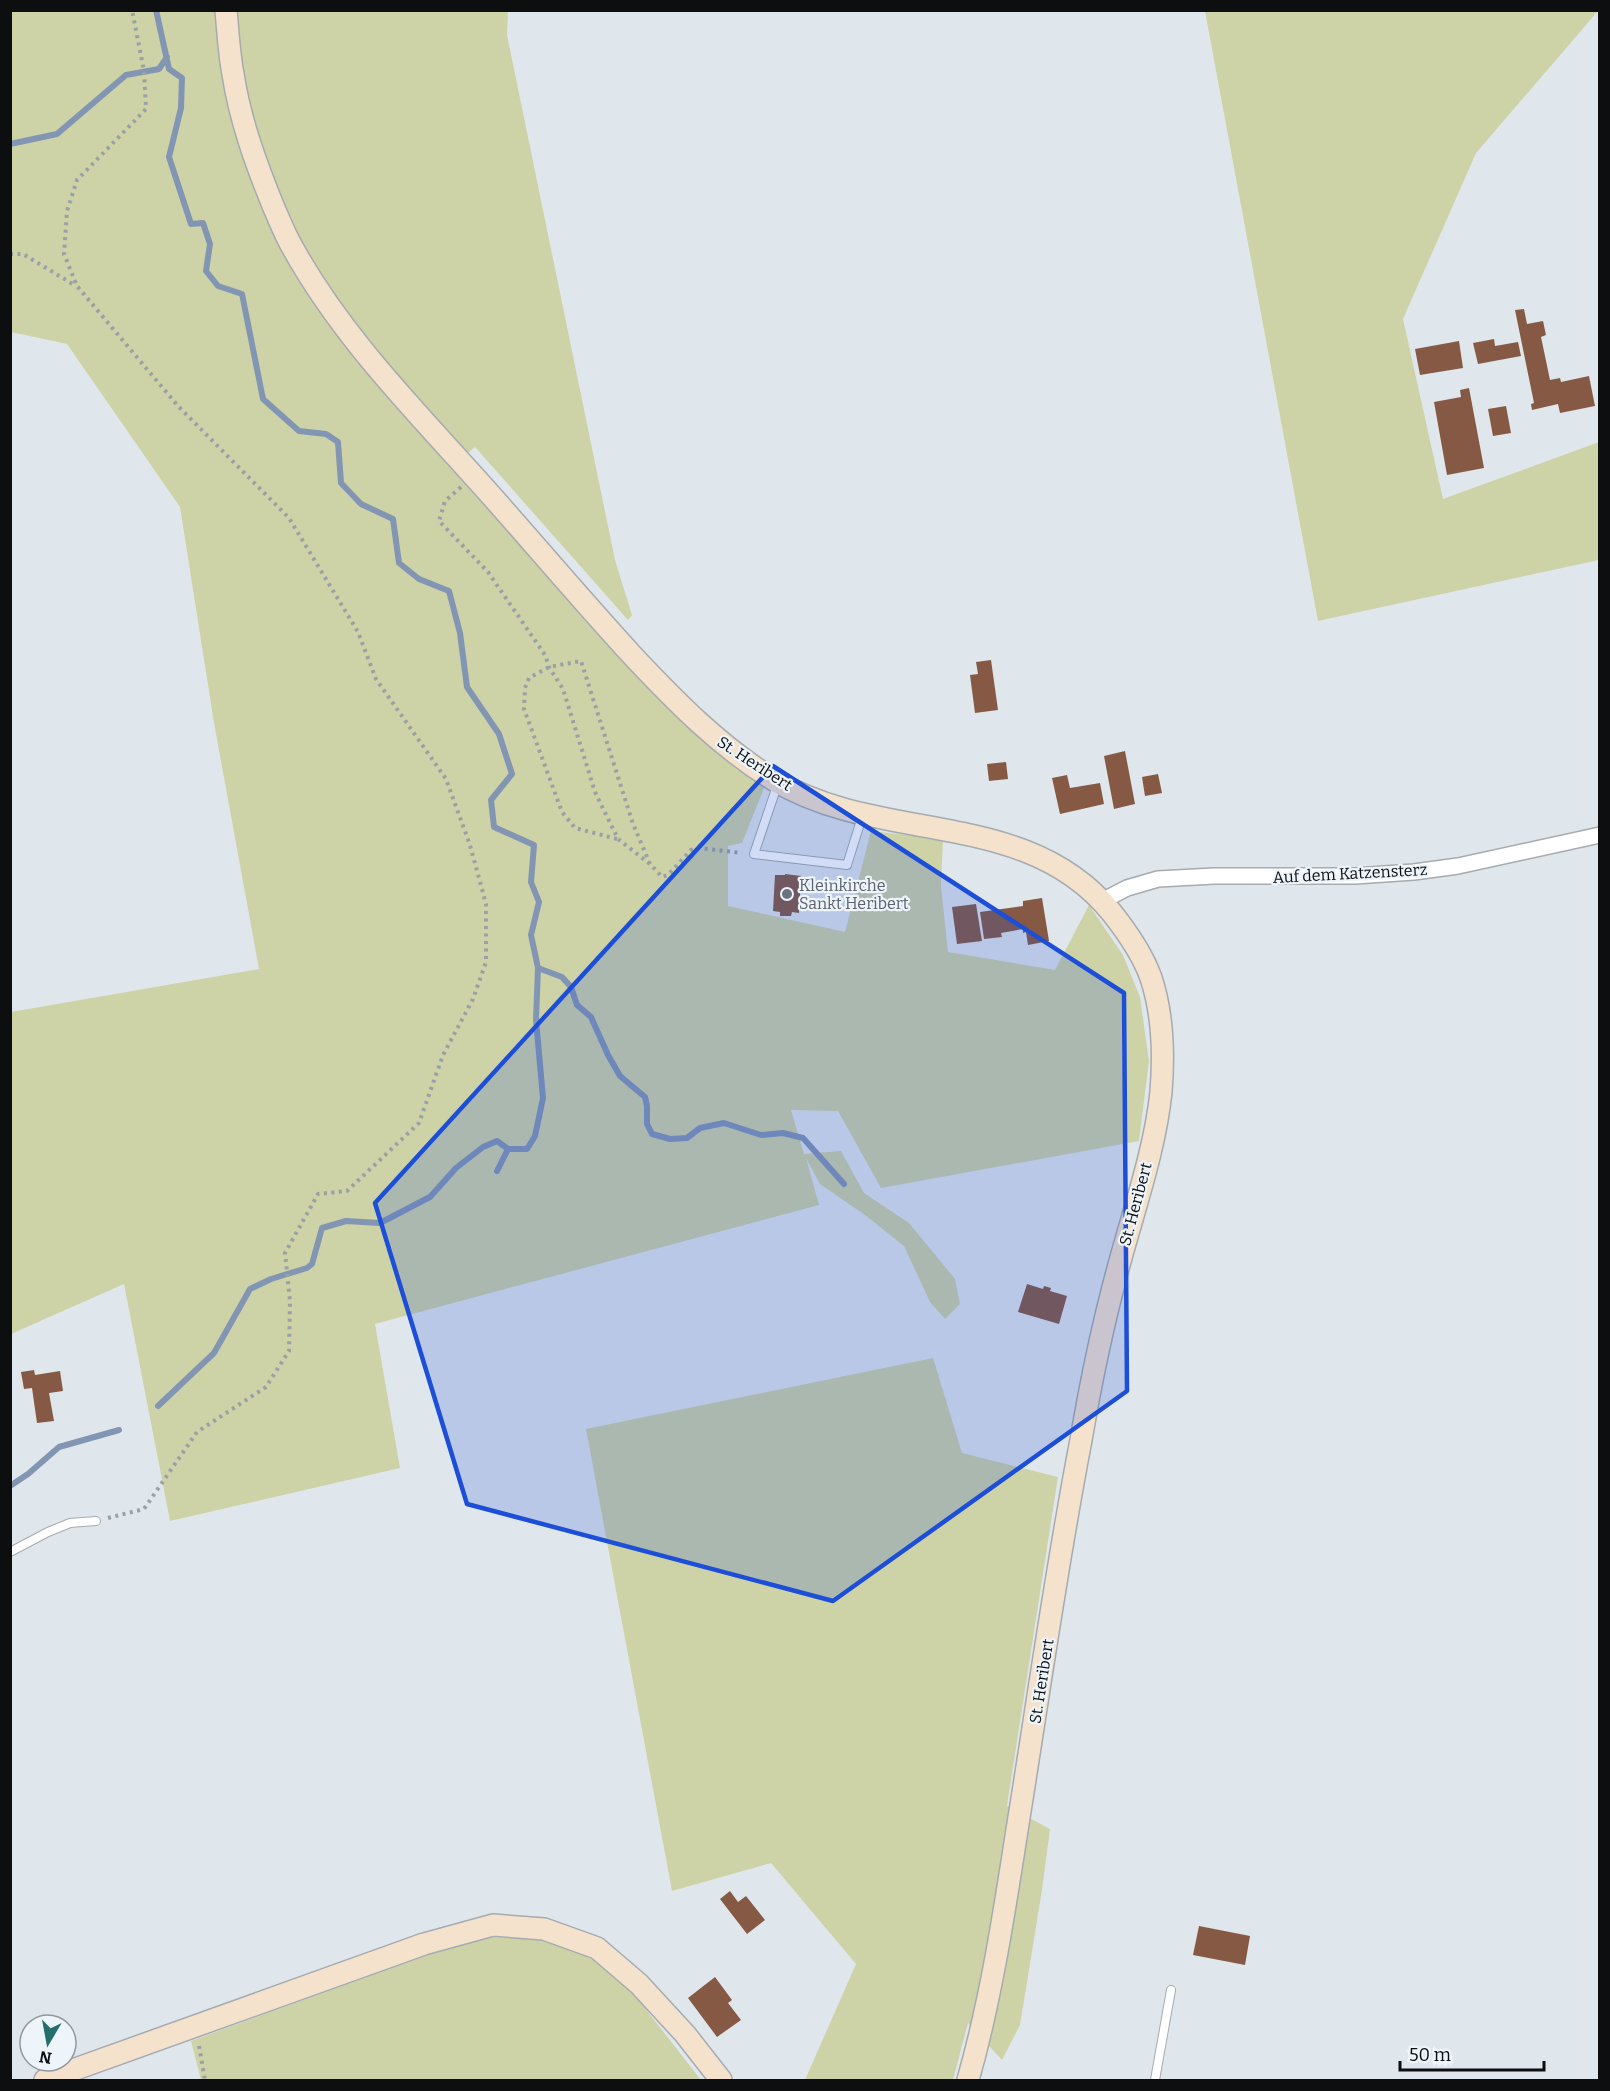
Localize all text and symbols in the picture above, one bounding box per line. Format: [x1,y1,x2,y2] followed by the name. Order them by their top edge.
[714,732,796,795] street label: St. Heribert
[1272,860,1428,887] street label: Auf dem Katzensterz
[799,876,909,913] place label: Kleinkirche Sankt Heribert
[780,887,794,901] marker: Kleinkirche Sankt Heribert
[1115,1160,1156,1248] street label: St. Heribert
[1025,1637,1058,1725] street label: St. Heribert
[18,2013,78,2073] north arrow
[1400,2034,1544,2072] scale bar
[1409,2044,1451,2066] text: 50 m
[38,2047,53,2068] text: N

